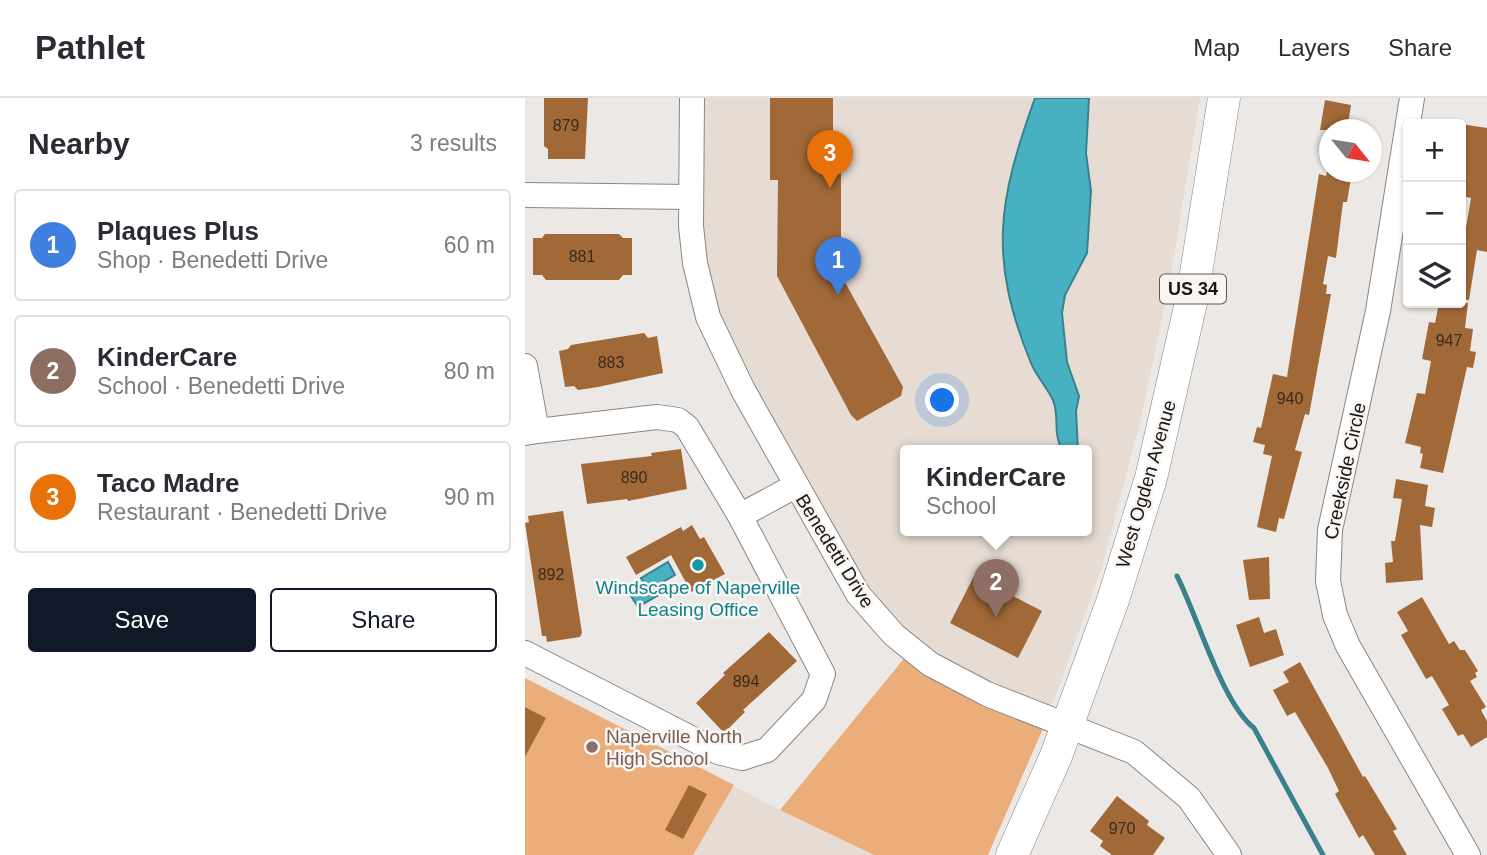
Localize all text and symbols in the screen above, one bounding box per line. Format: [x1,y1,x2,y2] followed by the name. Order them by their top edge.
[35,29,145,66] text: Pathlet
[1193,34,1240,61] text: Map
[1278,34,1350,61] text: Layers
[1388,34,1452,61] text: Share
[553,117,579,134] house number: 879
[1319,119,1382,182] north arrow
[1403,119,1466,308] map controls
[1403,119,1466,182] button: +
[28,127,130,160] text: Nearby
[410,130,497,156] text: 3 results
[807,130,853,188] pin: 3
[1403,182,1466,245] button: −
[97,216,259,246] text: Plaques Plus
[47,232,59,258] text: 1
[444,232,495,258] text: 60 m
[815,237,861,295] pin: 1
[1403,245,1466,308] button: layers
[97,247,328,273] text: Shop · Benedetti Drive
[569,248,595,265] house number: 881
[1160,274,1226,304] road number: US 34
[1436,332,1462,349] house number: 947
[97,342,237,372] text: KinderCare
[598,354,624,371] house number: 883
[47,358,59,384] text: 2
[444,358,495,384] text: 80 m
[97,373,345,399] text: School · Benedetti Drive
[925,383,959,417] your location
[1277,390,1303,407] house number: 940
[1112,398,1180,570] street label: West Ogden Avenue
[1320,401,1370,541] street label: Creekside Circle
[900,445,1092,536] popup
[926,462,1066,492] text: KinderCare
[97,468,240,498] text: Taco Madre
[621,469,647,486] house number: 890
[47,484,59,510] text: 3
[444,484,495,510] text: 90 m
[792,490,878,612] street label: Benedetti Drive
[926,493,996,519] text: School
[97,499,387,525] text: Restaurant · Benedetti Drive
[690,557,706,573] marker: Windscape of Naperville Leasing Office
[973,559,1019,617] pin: 2
[538,566,564,583] house number: 892
[596,577,800,620] place label: Windscape of Naperville Leasing Office
[28,588,256,652] button: Save
[270,588,497,652] button: Share
[733,673,759,690] house number: 894
[606,726,742,769] place label: Naperville North High School
[584,739,600,755] marker: Naperville North High School
[1109,820,1135,837] house number: 970

